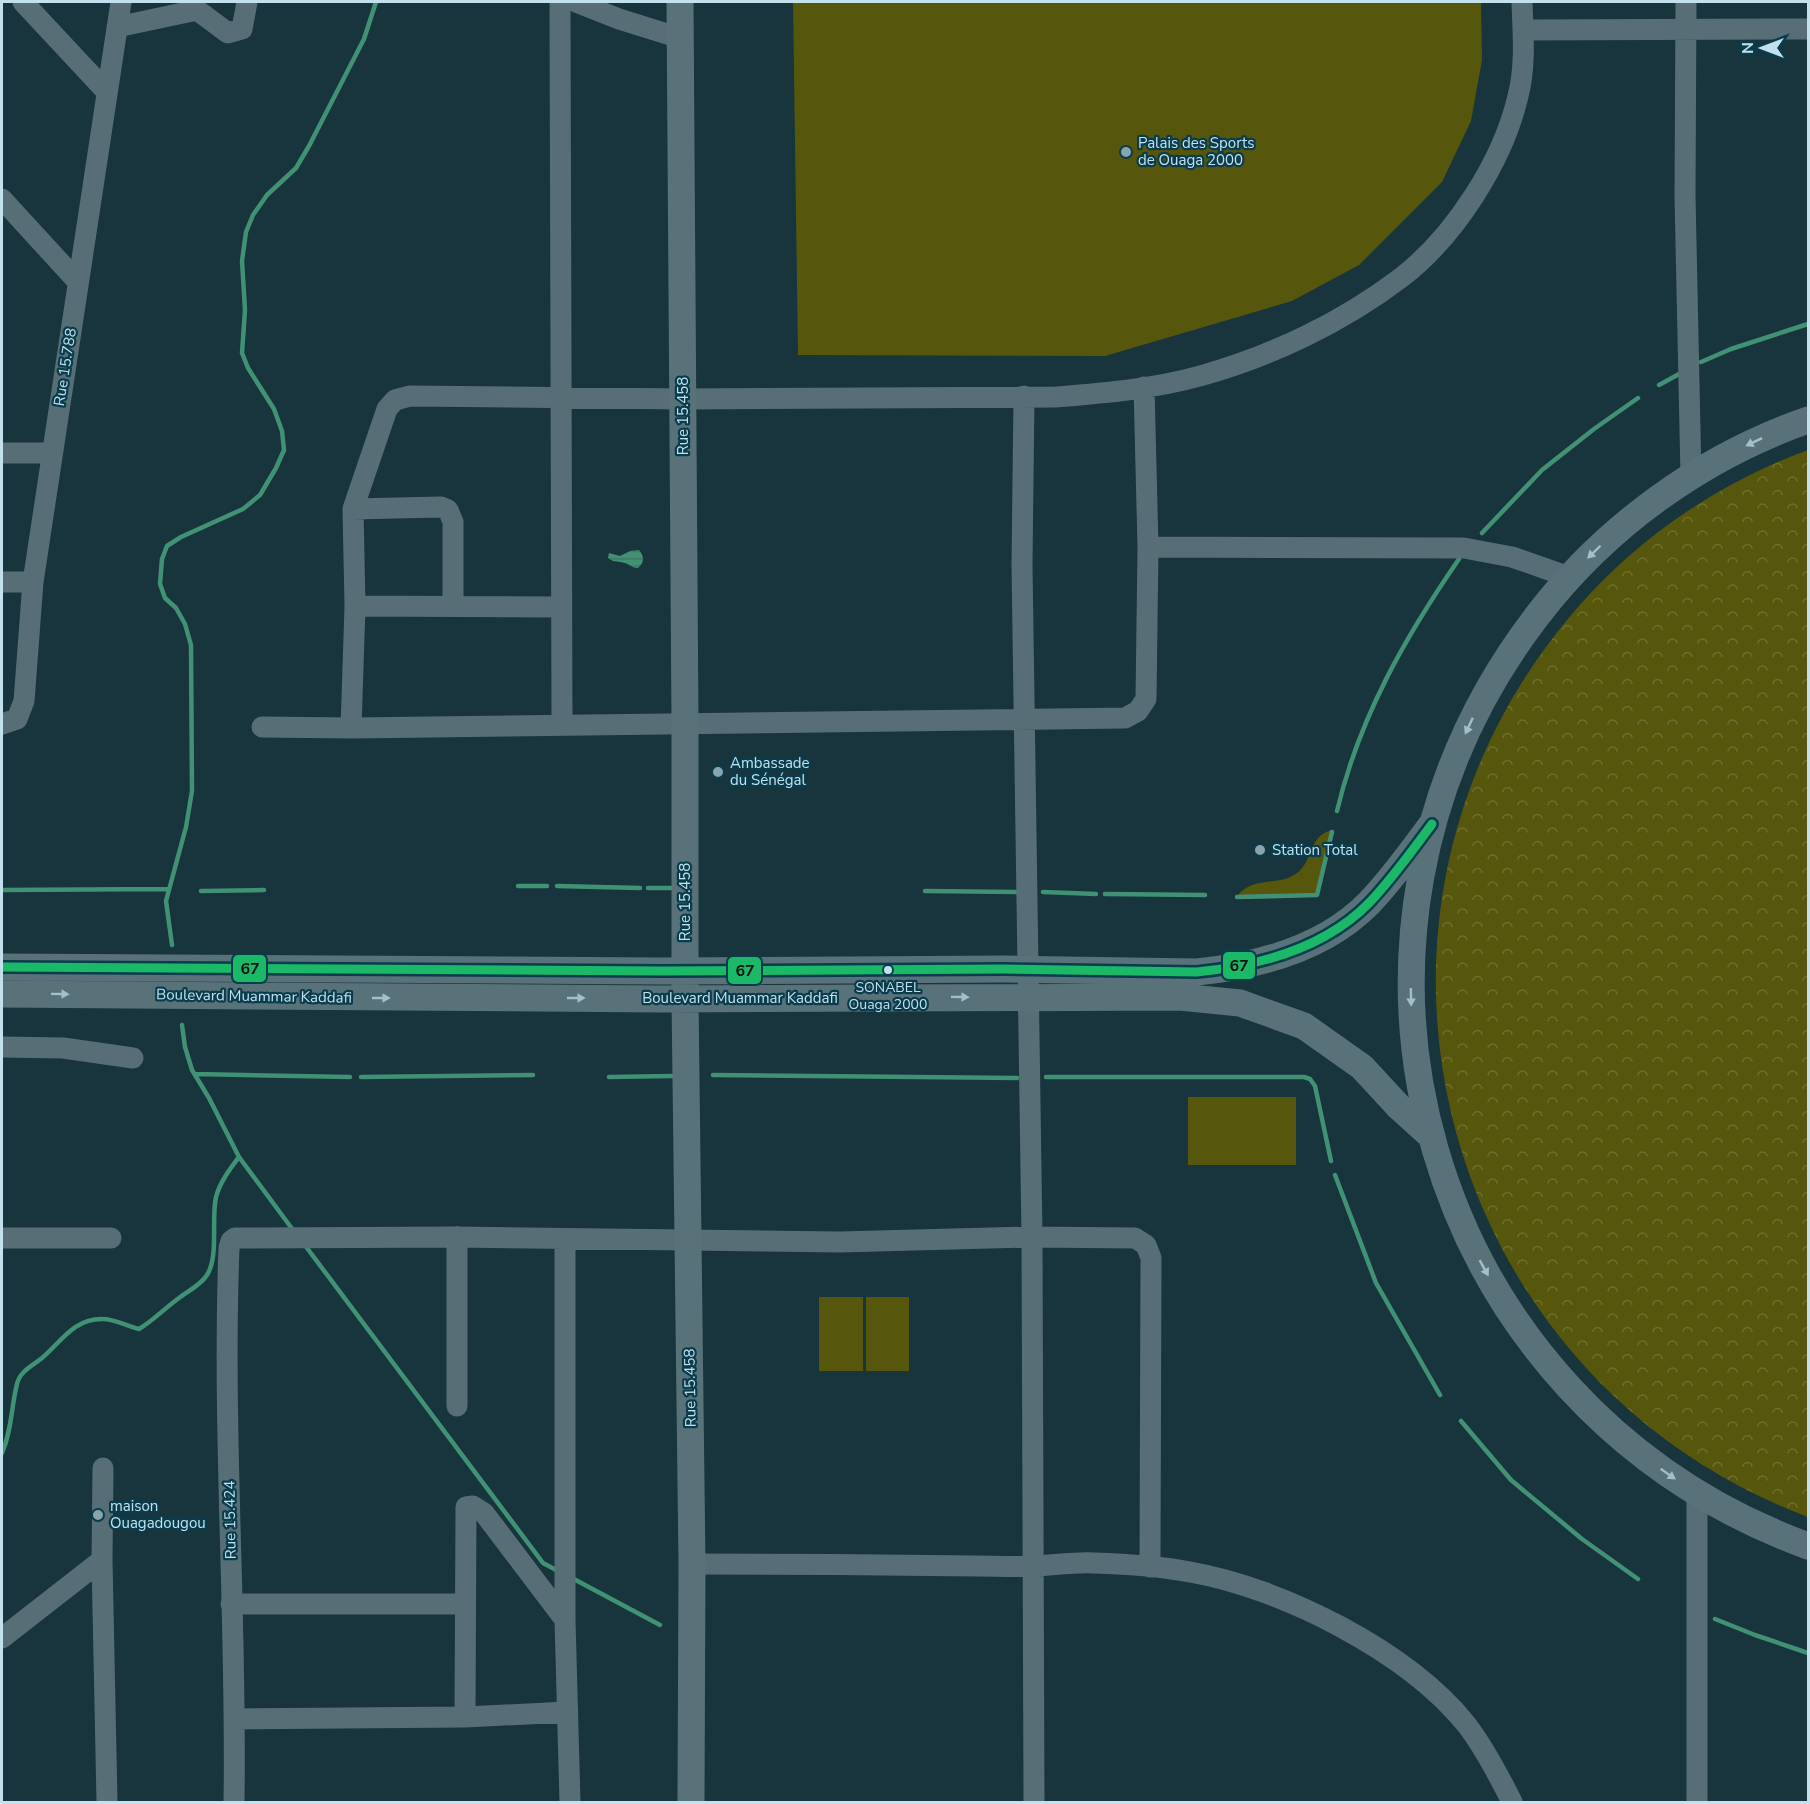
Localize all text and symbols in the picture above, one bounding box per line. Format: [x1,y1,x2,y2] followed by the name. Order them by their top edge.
[1732,18,1792,78] north arrow
[1737,42,1759,54] text: N
[1138,133,1254,170] place label: Palais des Sports de Ouaga 2000
[1119,145,1133,159] marker: Palais des Sports de Ouaga 2000
[49,327,81,407] street label: Rue 15.788
[673,377,693,455] street label: Rue 15.458
[1746,438,1763,447] one-way arrow
[1587,545,1602,559] one-way arrow
[1464,718,1474,736] one-way arrow
[730,753,810,790] place label: Ambassade du Sénégal
[711,765,725,779] marker: Ambassade du Sénégal
[1272,840,1358,860] place label: Station Total
[1253,843,1267,857] marker: Station Total
[675,863,695,941] street label: Rue 15.458
[1222,951,1256,980] line badge: 67
[232,954,267,983] line badge: 67
[1229,955,1249,977] text: 67
[727,956,762,985] line badge: 67
[240,958,260,980] text: 67
[735,960,755,982] text: 67
[882,964,894,976] marker: SONABEL Ouaga 2000
[849,978,927,1014] place label: SONABEL Ouaga 2000
[156,984,352,1008] street label: Boulevard Muammar Kaddafi
[1407,987,1416,1006] one-way arrow
[642,988,838,1008] street label: Boulevard Muammar Kaddafi
[50,989,69,999] one-way arrow
[950,992,969,1002] one-way arrow
[371,993,390,1003] one-way arrow
[566,993,585,1003] one-way arrow
[1479,1260,1489,1277] one-way arrow
[679,1348,701,1428] street label: Rue 15.458
[1660,1468,1676,1480] one-way arrow
[219,1480,241,1560] street label: Rue 15.424
[110,1496,206,1533] place label: maison Ouagadougou
[91,1508,105,1522] marker: maison Ouagadougou

